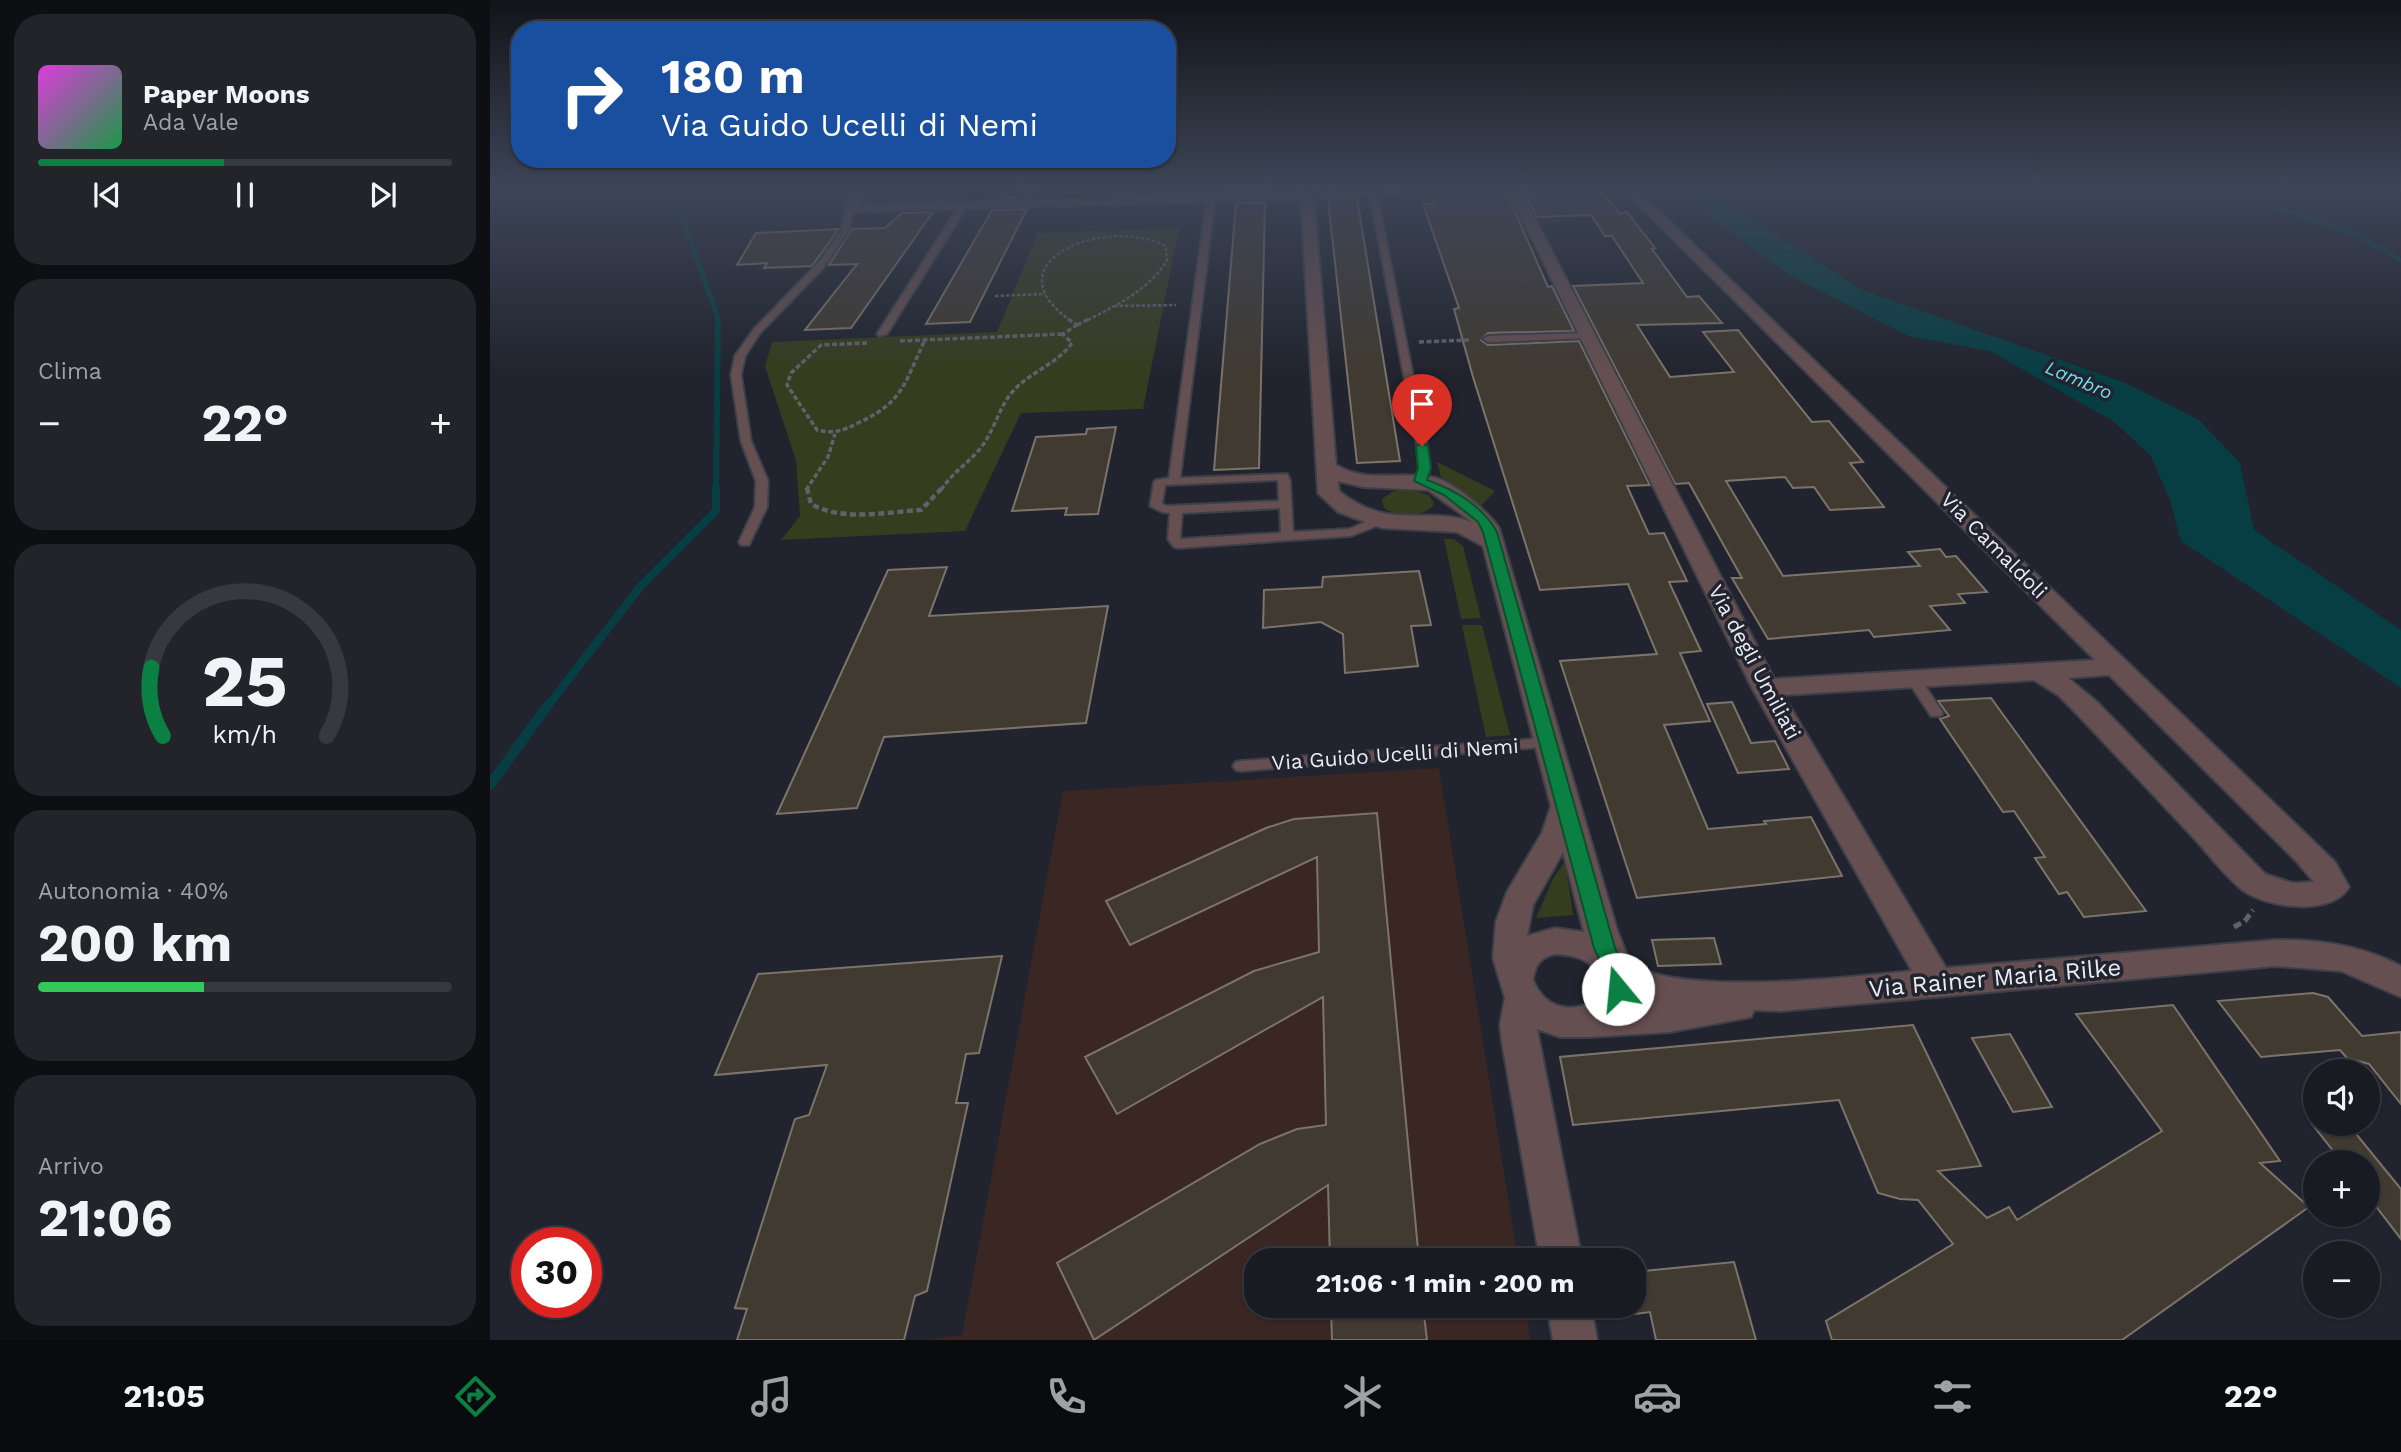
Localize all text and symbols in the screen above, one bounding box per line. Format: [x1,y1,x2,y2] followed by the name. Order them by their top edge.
[661,47,805,105] text: 180 m
[546,49,637,140] icon: right
[143,79,310,109] text: Paper Moons
[661,106,1038,144] text: Via Guido Ucelli di Nemi
[143,109,239,136] text: Ada Vale
[88,176,126,214] icon: previous
[226,176,264,214] icon: pause
[364,176,402,214] icon: next
[2042,356,2116,404] water label: Lambro
[38,358,102,385] text: Clima
[1392,374,1452,446] pin
[1403,385,1441,423] icon: arrive
[201,393,289,454] text: 22°
[38,401,61,445] text: −
[429,401,452,445] text: +
[1936,487,2052,603] street label: Via Camaldoli
[1704,580,1806,744] street label: Via degli Umiliati
[202,638,288,724] text: 25
[213,720,277,749] text: km/h
[1271,733,1519,775] street label: Via Guido Ucelli di Nemi
[38,878,228,905] text: Autonomia · 40%
[38,913,232,974] text: 200 km
[1581,952,1655,1026] position arrow
[1868,953,2122,1003] street label: Via Rainer Maria Rilke
[2303,1059,2380,1318] map controls
[2303,1059,2380,1136] button: sound
[2303,1150,2380,1227] button: +
[38,1153,104,1180] text: Arrivo
[38,1188,173,1249] text: 21:06
[511,1227,602,1318] speed limit sign: 30
[2303,1241,2380,1318] button: −
[1316,1268,1574,1298] text: 21:06 · 1 min · 200 m
[451,1372,500,1421] icon: directions
[747,1372,796,1421] icon: music
[1042,1372,1091,1421] icon: phone
[1338,1372,1387,1421] icon: climate
[1633,1372,1682,1421] icon: car
[1928,1372,1977,1421] icon: filters
[123,1377,205,1415] text: 21:05
[2224,1377,2278,1415] text: 22°

